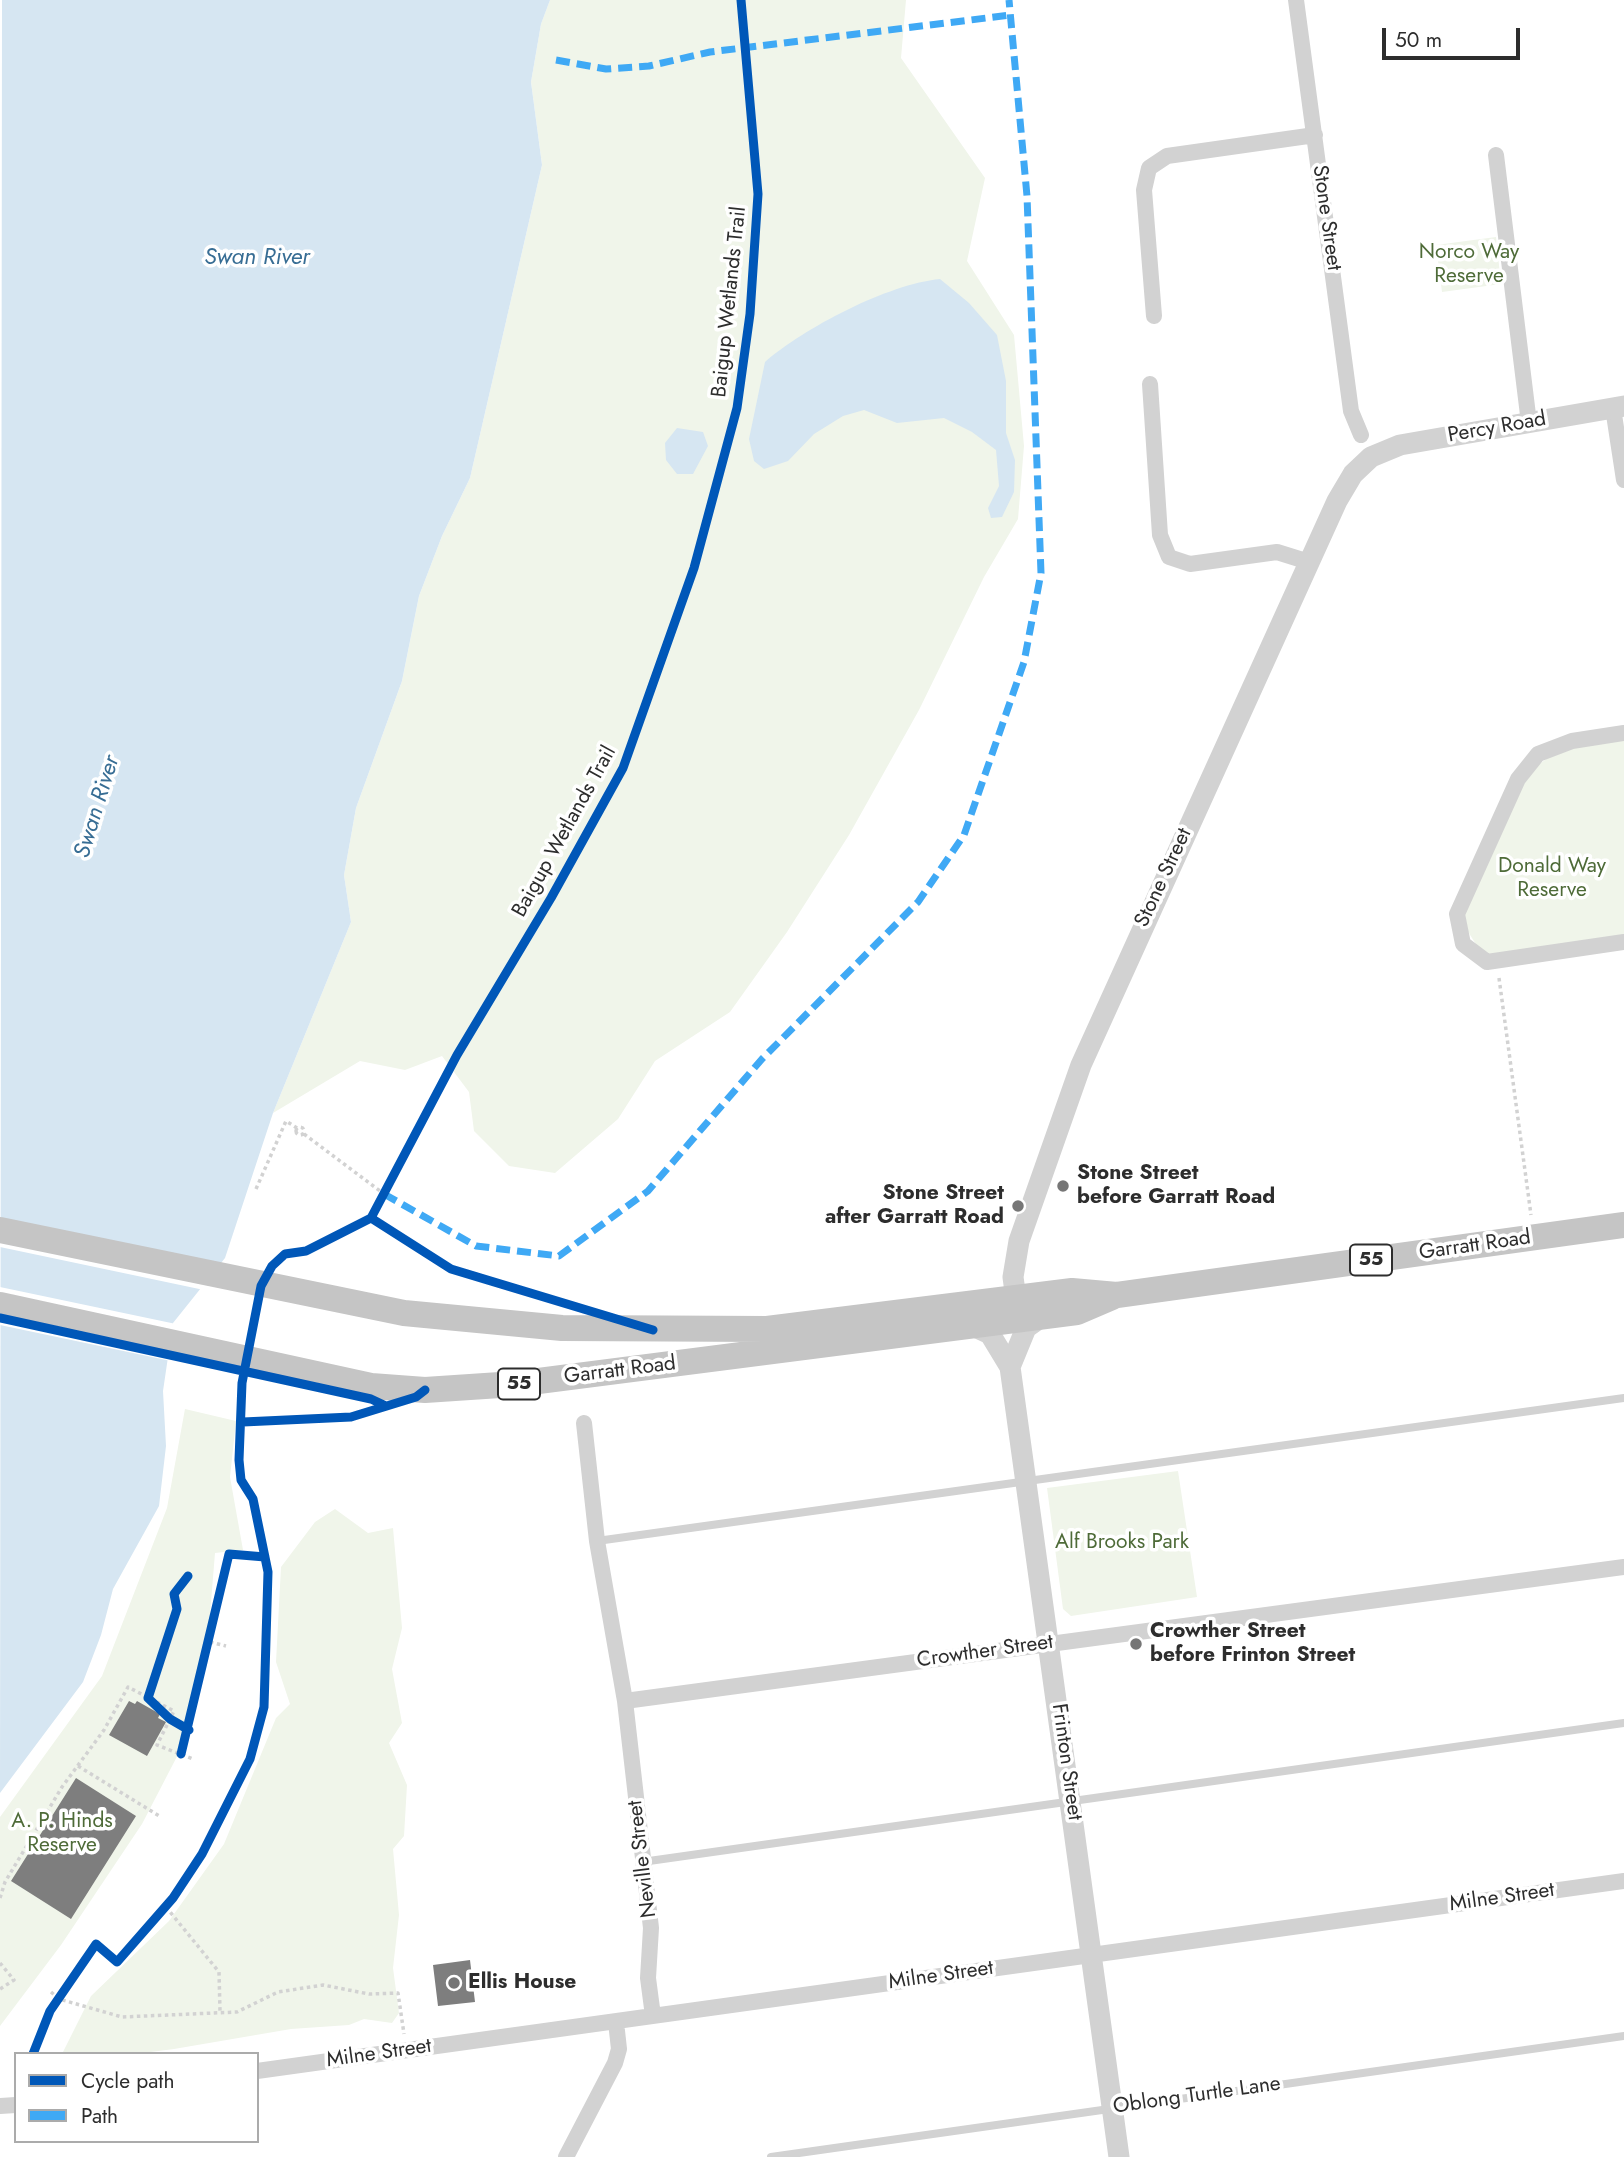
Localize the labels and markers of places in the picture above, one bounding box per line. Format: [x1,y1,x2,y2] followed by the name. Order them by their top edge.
[1077,1161,1275,1211] place label: Stone Street before Garratt Road
[1055,1178,1071,1194] marker: Stone Street before Garratt Road
[825,1181,1004,1231] place label: Stone Street after Garratt Road
[1010,1198,1026,1214] marker: Stone Street after Garratt Road
[1150,1619,1355,1669] place label: Crowther Street before Frinton Street
[1128,1636,1144,1652] marker: Crowther Street before Frinton Street
[468,1970,576,1996] place label: Ellis House
[446,1975,462,1991] marker: Ellis House

